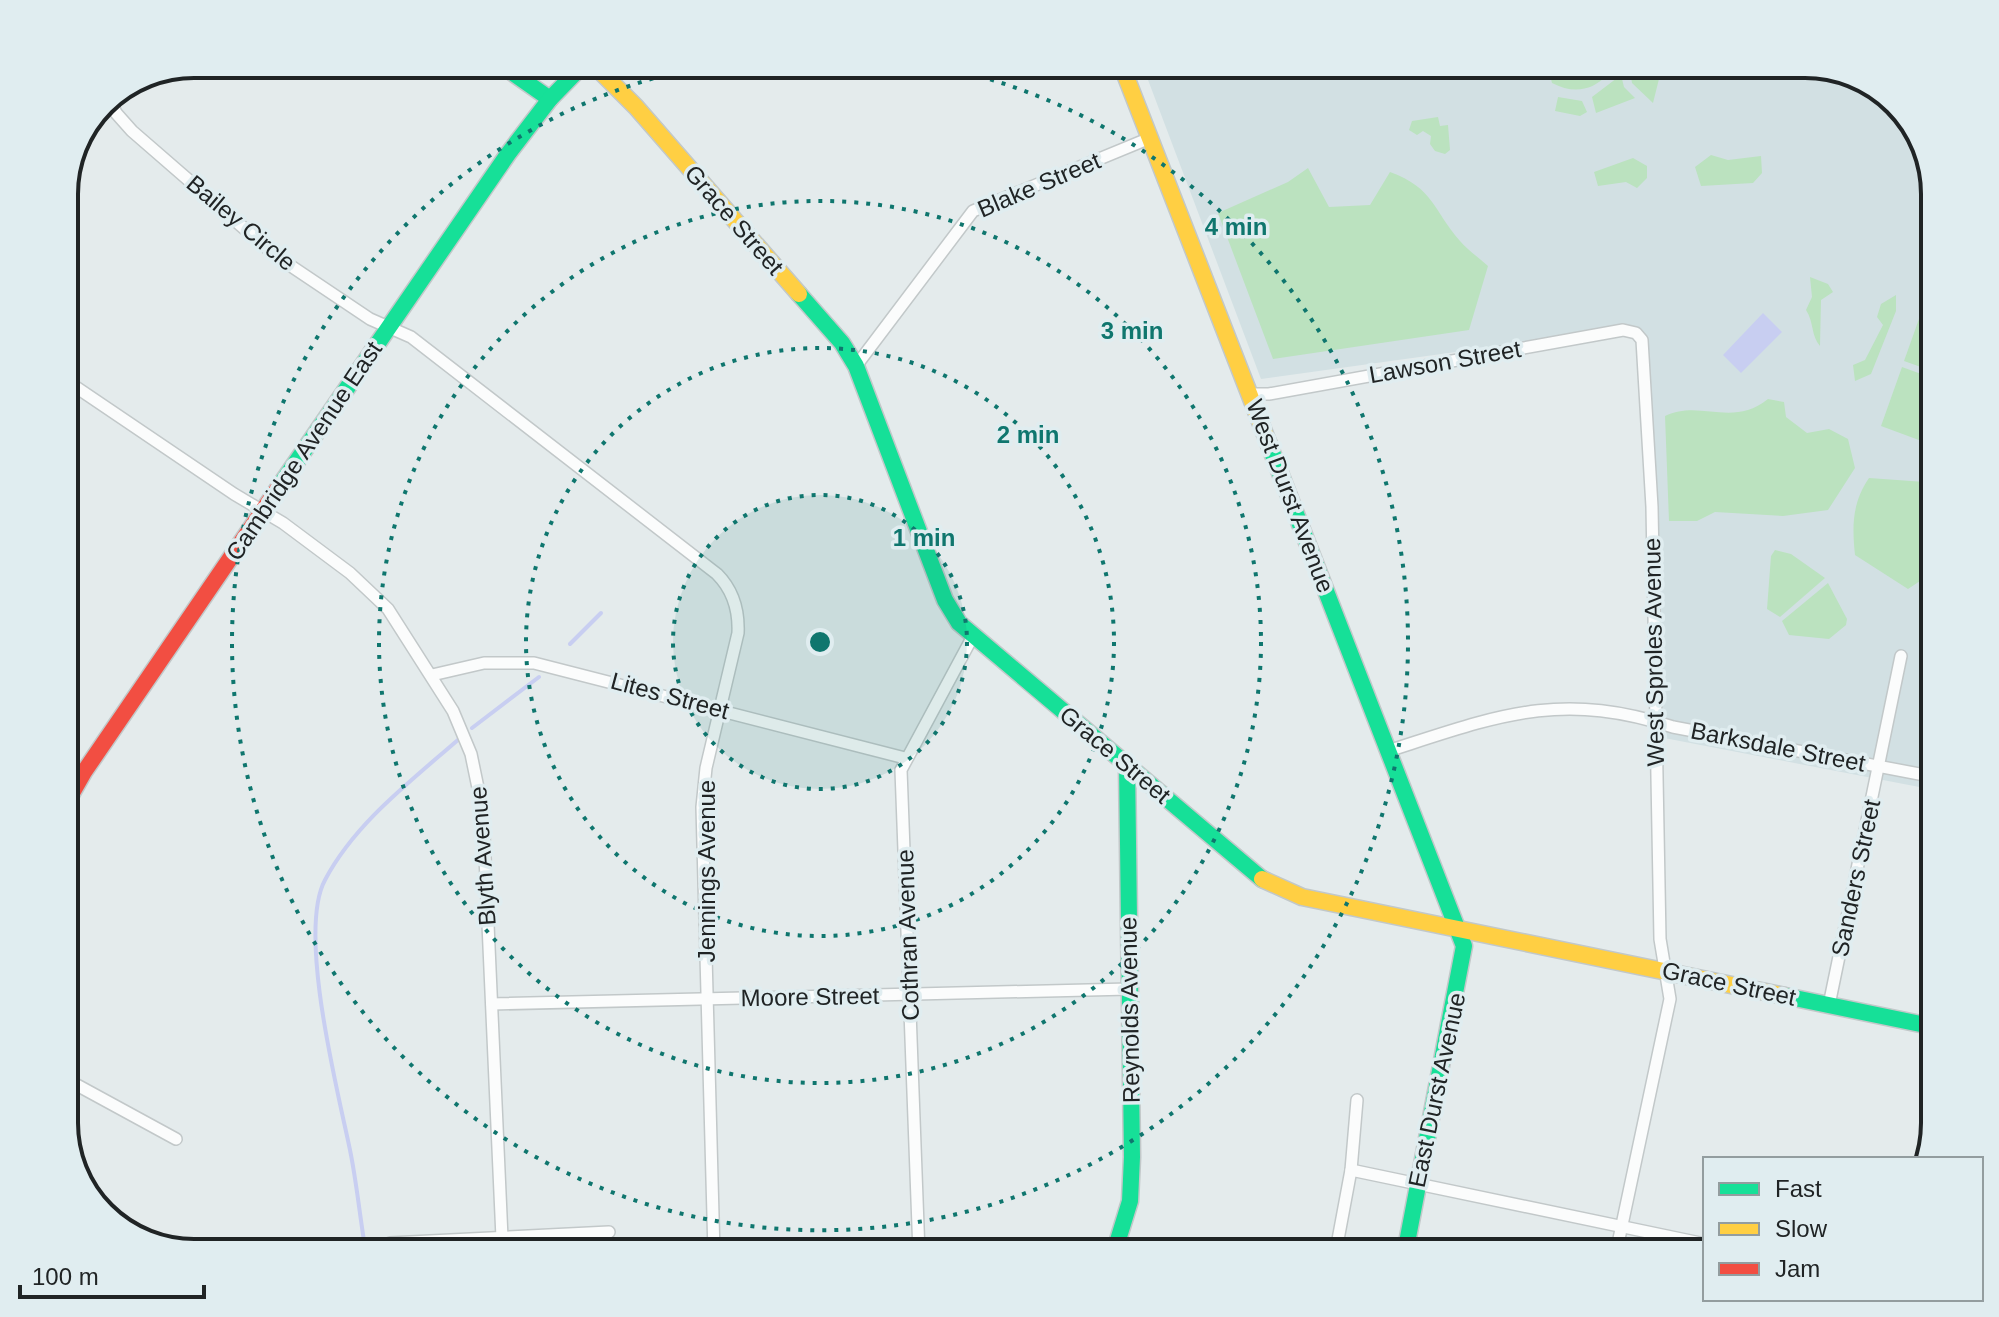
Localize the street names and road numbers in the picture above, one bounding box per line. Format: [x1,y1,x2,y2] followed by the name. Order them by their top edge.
[973,146,1105,223] street label: Blake Street
[680,159,789,280] street label: Grace Street
[182,169,301,276] street label: Bailey Circle
[1367,335,1523,388] street label: Lawson Street
[220,336,387,565] street label: Cambridge Avenue East
[1241,395,1340,596] street label: West Durst Avenue
[1638,537,1669,767] street label: West Sproles Avenue
[608,667,733,724] street label: Lites Street
[1055,701,1176,809] street label: Grace Street
[1688,716,1868,777] street label: Barksdale Street
[693,780,720,962] street label: Jennings Avenue
[464,785,501,927] street label: Blyth Avenue
[1826,796,1885,959] street label: Sanders Street
[891,849,924,1021] street label: Cothran Avenue
[1114,917,1145,1103] street label: Reynolds Avenue
[1660,956,1799,1011] street label: Grace Street
[740,982,880,1011] street label: Moore Street
[1403,990,1470,1190] street label: East Durst Avenue

